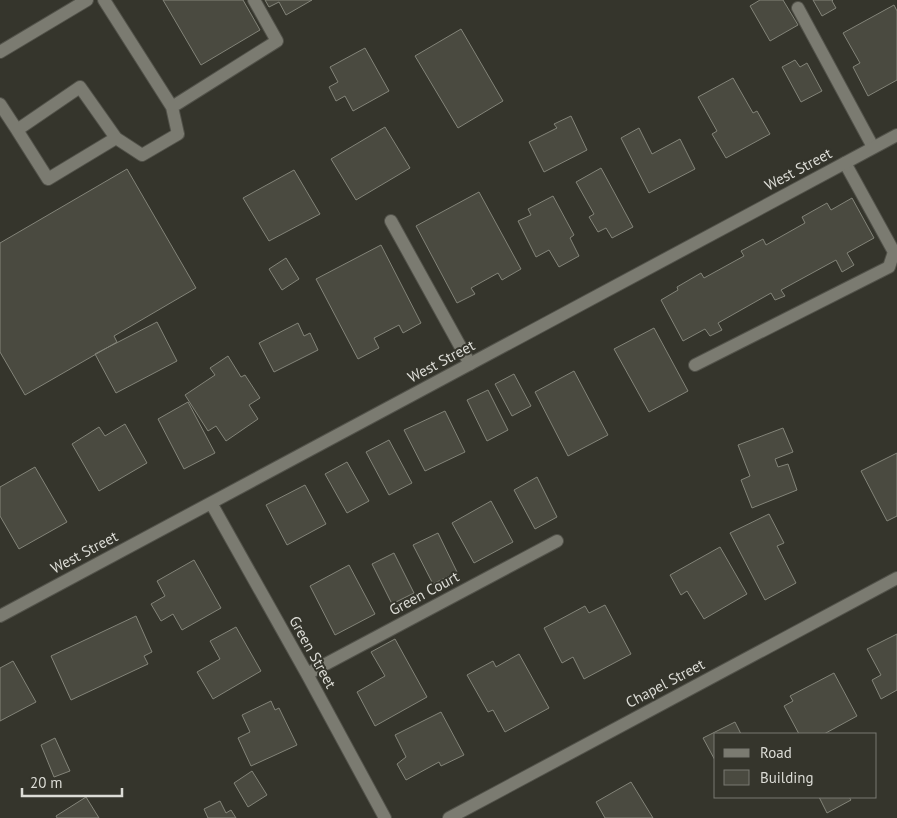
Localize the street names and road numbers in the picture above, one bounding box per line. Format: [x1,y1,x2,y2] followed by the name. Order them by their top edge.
[761,143,835,195] street label: West Street
[404,335,478,387] street label: West Street
[47,526,121,578] street label: West Street
[386,567,462,619] street label: Green Court
[285,612,341,692] street label: Green Street
[622,654,708,712] street label: Chapel Street

